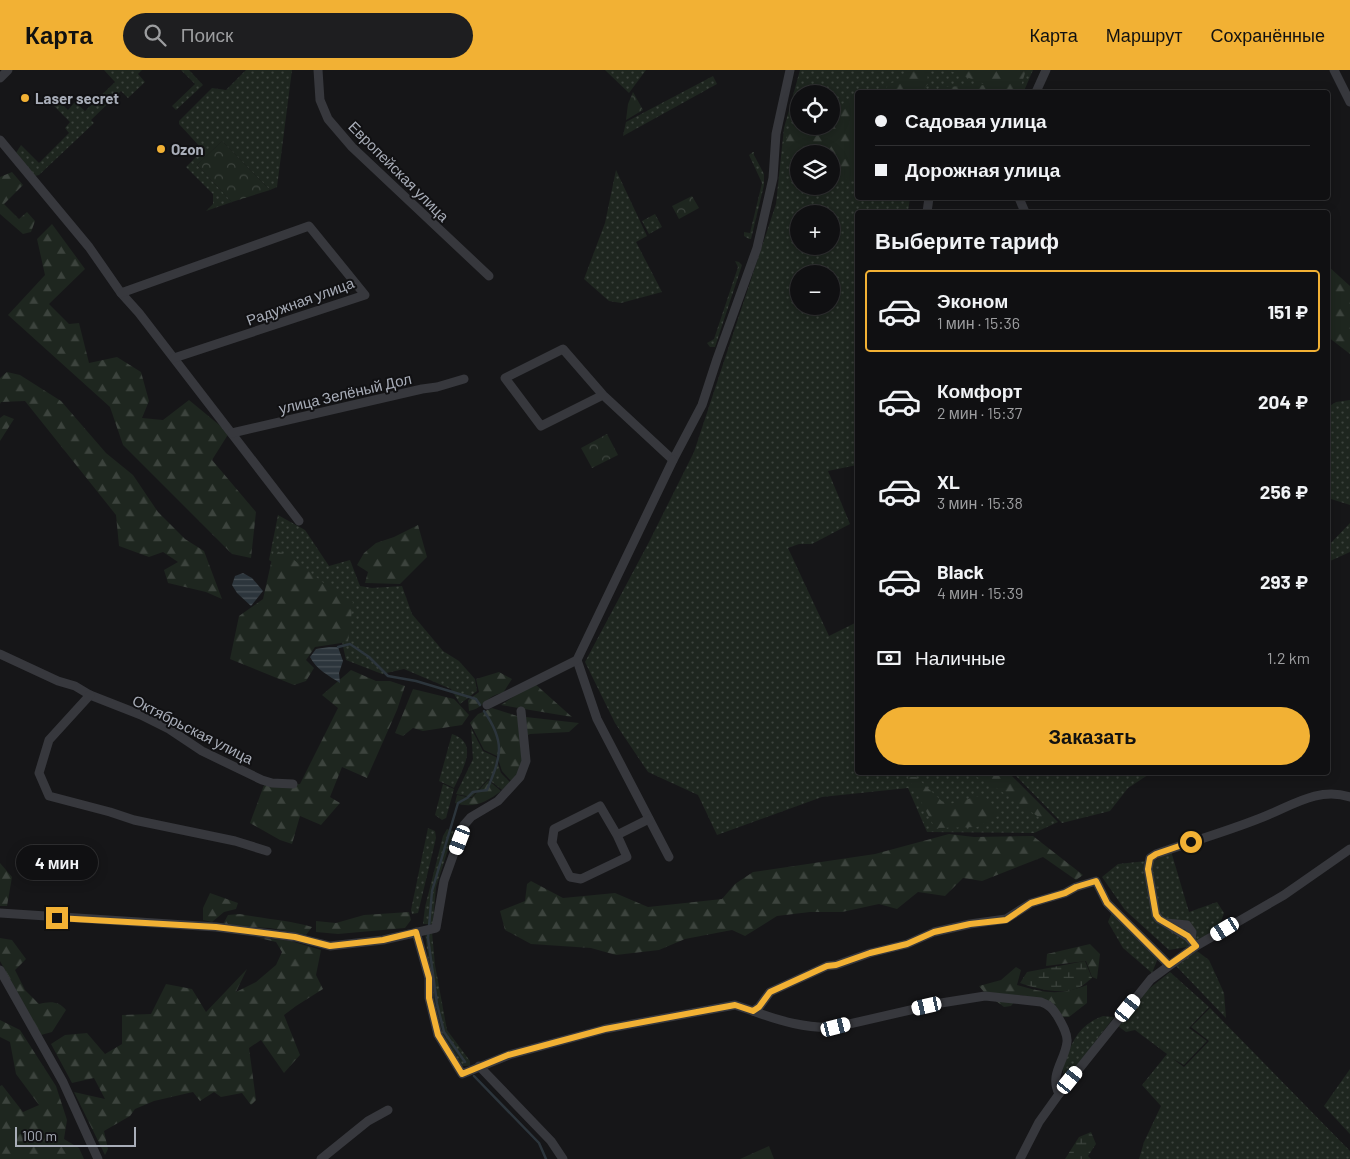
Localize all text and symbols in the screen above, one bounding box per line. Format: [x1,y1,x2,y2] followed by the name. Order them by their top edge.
[123,13,473,58] search box
[25,20,93,49] text: Карта
[141,21,169,49] icon: search
[181,23,233,46] text: Поиск
[1030,24,1078,46] text: Карта
[1106,24,1182,46] text: Маршрут
[1210,24,1325,46] text: Сохранённые
[790,85,840,315] map controls
[790,85,840,135] button: locate
[35,89,119,107] place label: Laser secret
[19,92,31,104] marker: Laser secret
[905,109,1047,132] text: Садовая улица
[345,117,453,225] street label: Европейская улица
[171,140,204,158] place label: Ozon
[155,143,167,155] marker: Ozon
[790,145,840,195] button: layers
[905,158,1060,181] text: Дорожная улица
[790,205,840,255] button: +
[875,227,1059,253] text: Выберите тариф
[790,265,840,315] button: −
[244,273,357,329] street label: Радужная улица
[877,289,922,334] icon: car
[937,289,1008,312] text: Эконом
[1267,300,1308,323] text: 151 ₽
[937,313,1020,332] text: 1 мин · 15:36
[277,369,413,417] street label: улица Зелёный Дол
[877,379,922,424] icon: car
[937,379,1022,402] text: Комфорт
[1258,390,1308,413] text: 204 ₽
[937,403,1022,422] text: 2 мин · 15:37
[877,469,922,514] icon: car
[937,470,960,493] text: XL
[1260,480,1308,503] text: 256 ₽
[937,493,1023,512] text: 3 мин · 15:38
[877,559,922,604] icon: car
[937,560,984,583] text: Black
[1260,570,1308,593] text: 293 ₽
[937,583,1023,602] text: 4 мин · 15:39
[875,644,903,672] icon: cash
[915,646,1006,669] text: Наличные
[1267,648,1310,667] text: 1.2 km
[130,691,257,768] street label: Октябрьская улица
[875,707,1310,765] button: Заказать
[447,823,472,857] car
[1180,831,1202,853] route start
[16,846,98,880] callout: 4 мин
[35,853,79,872] text: 4 мин
[46,907,68,929] route end
[1208,915,1241,943] car
[1112,992,1143,1024] car
[910,995,943,1017] car
[819,1016,852,1038] car
[1054,1064,1085,1096] car
[15,1124,136,1147] scale bar
[22,1127,57,1144] text: 100 m

